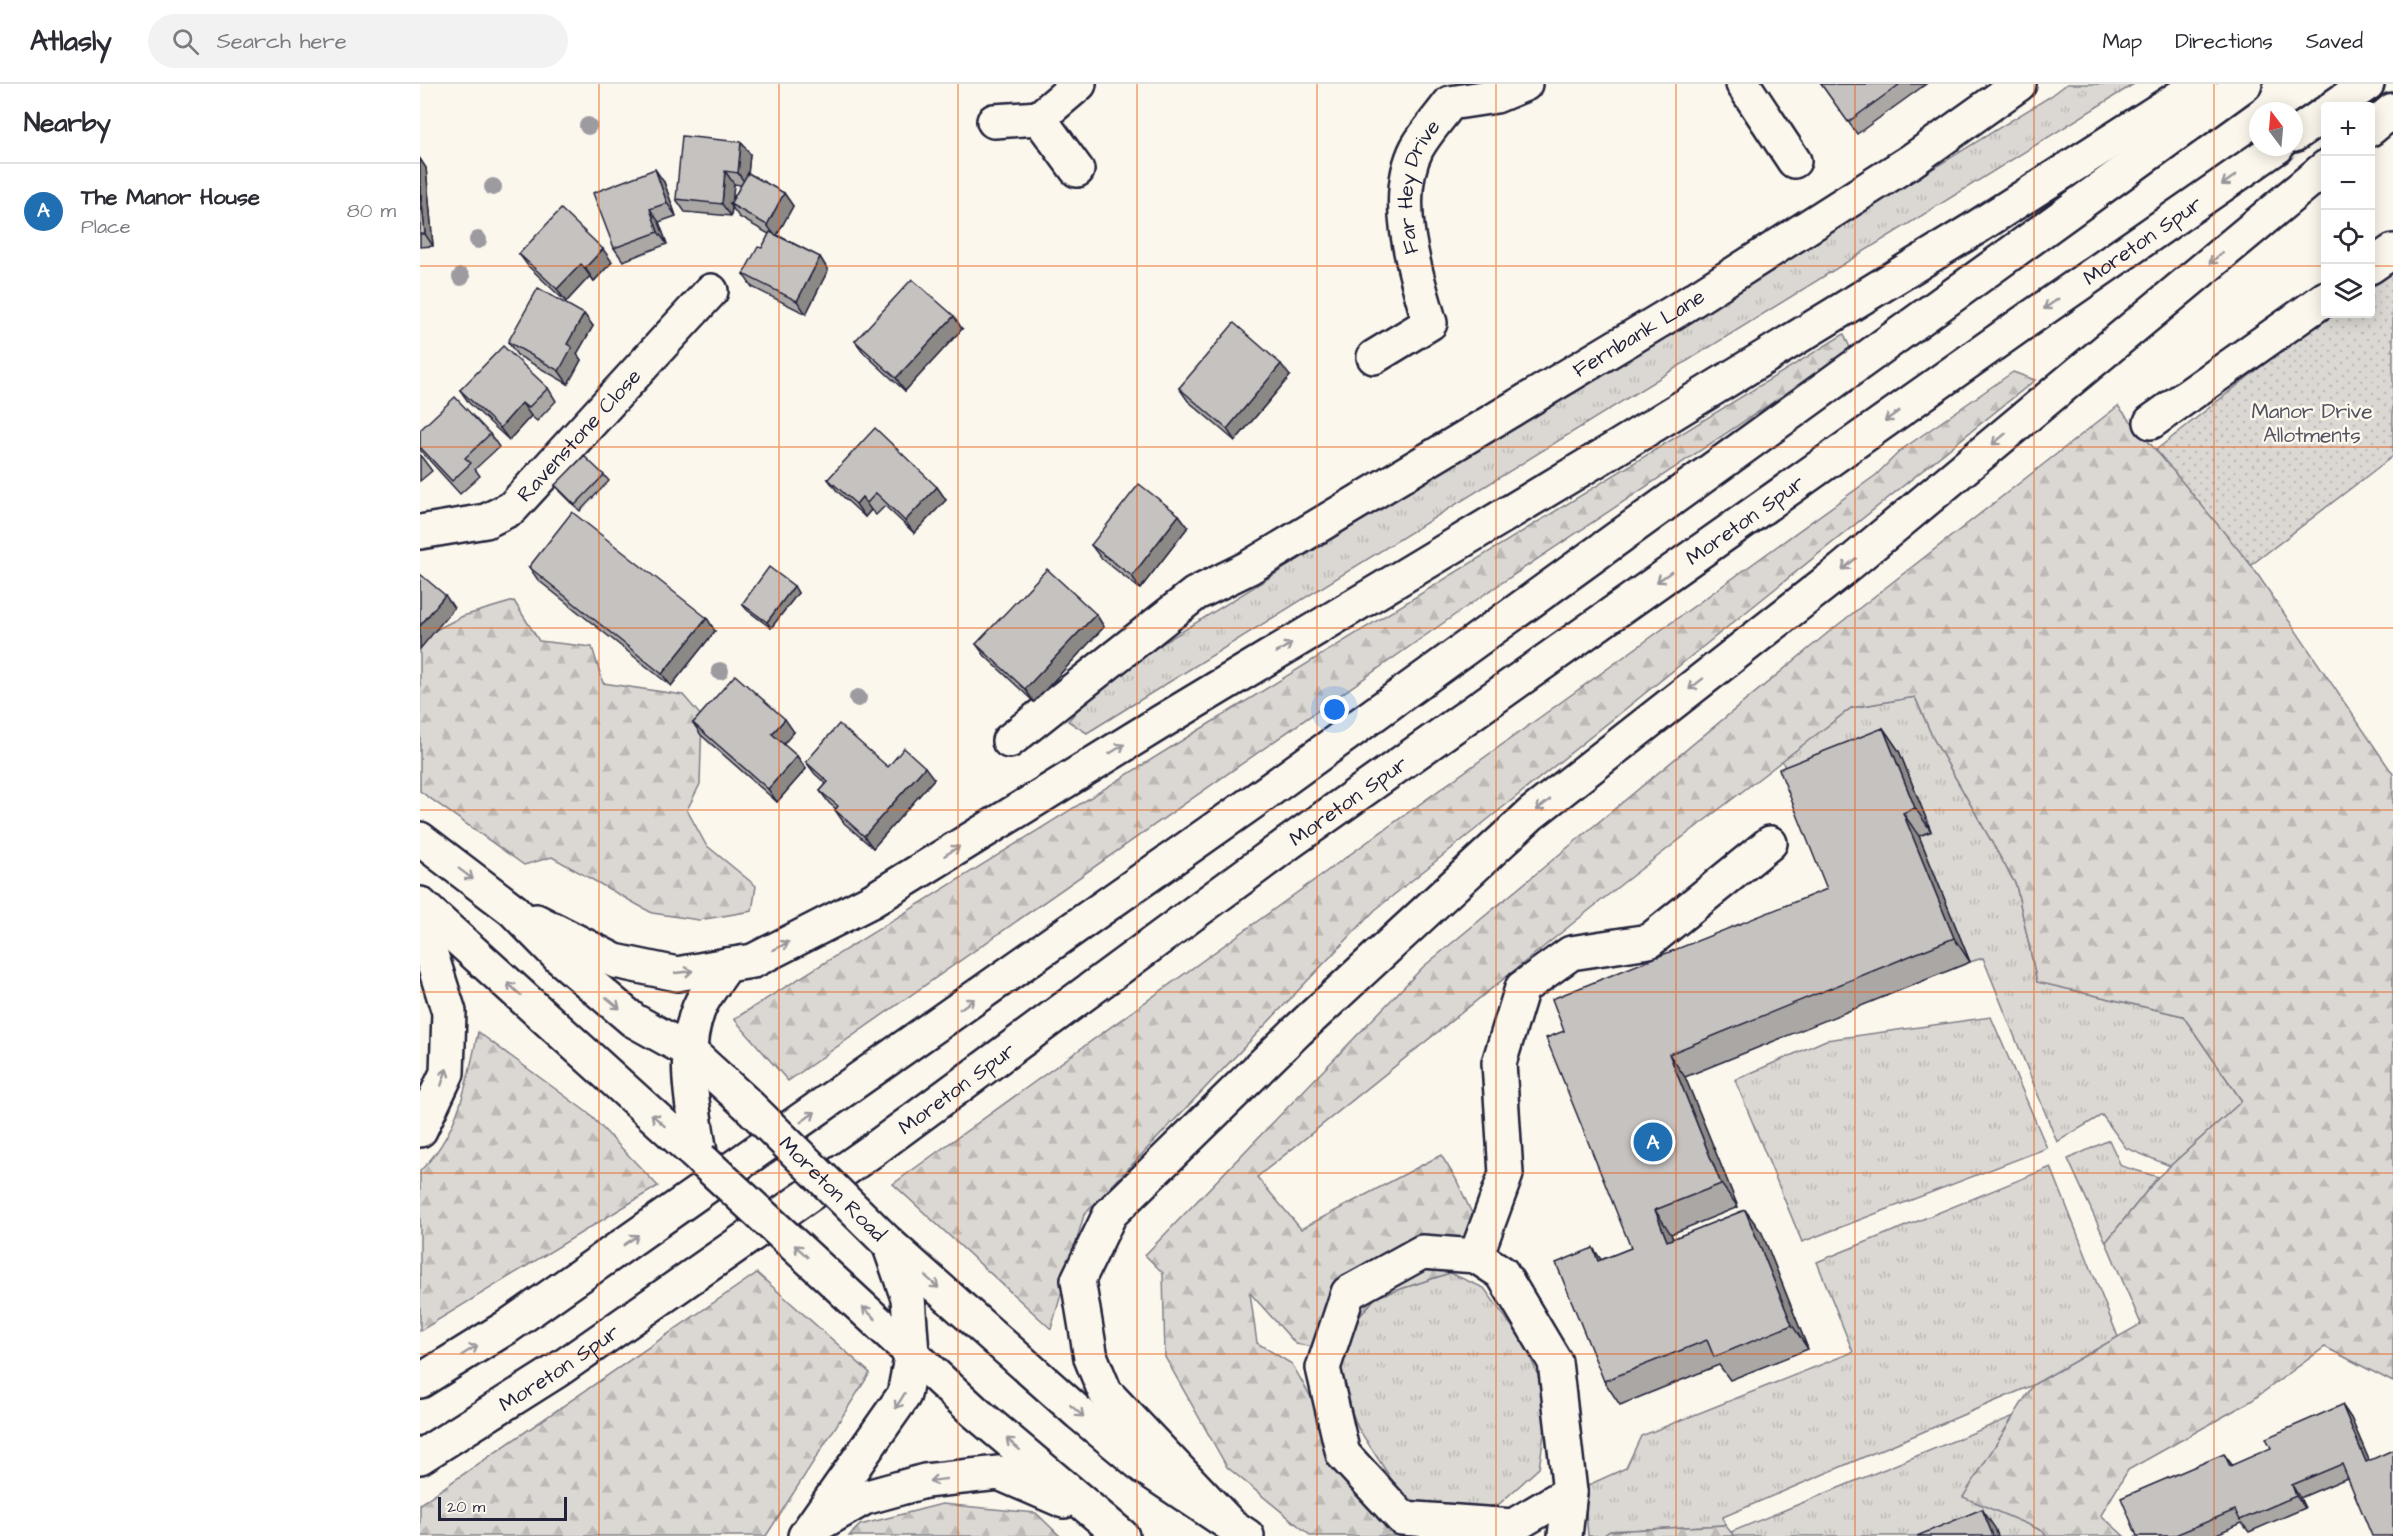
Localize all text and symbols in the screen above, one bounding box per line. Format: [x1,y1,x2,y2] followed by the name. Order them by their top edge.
[148,14,568,68] search box
[30,22,112,61] text: Atlasly
[169,25,202,58] icon: search
[217,26,347,57] text: Search here
[2102,27,2142,56] text: Map
[2175,27,2273,56] text: Directions
[2306,27,2363,56] text: Saved
[2249,102,2303,156] north arrow
[2321,102,2375,318] map controls
[2321,102,2375,156] button: +
[24,105,111,141] text: Nearby
[1391,113,1447,257] street label: Far Hey Drive
[2321,156,2375,210] button: −
[2221,174,2237,186] one-way arrow
[81,182,260,213] text: The Manor House
[2077,189,2208,292] street label: Moreton Spur
[37,197,50,225] text: A
[347,197,396,225] text: 80 m
[2321,210,2375,264] button: locate
[81,213,131,241] text: Place
[2209,251,2224,265] one-way arrow
[2321,264,2375,318] button: layers
[1567,282,1710,384] street label: Fernbank Lane
[2044,298,2060,310] one-way arrow
[510,362,648,508] street label: Ravenstone Close
[2252,397,2373,450] park label: Manor Drive Allotments
[1884,410,1901,422] one-way arrow
[1992,432,2007,446] one-way arrow
[1680,468,1810,572] street label: Moreton Spur
[1841,557,1857,570] one-way arrow
[1657,571,1673,583] one-way arrow
[1275,641,1292,653] one-way arrow
[1688,678,1704,691] one-way arrow
[1320,695,1349,724] your location
[1108,742,1125,754] one-way arrow
[1283,749,1414,853] street label: Moreton Spur
[1535,799,1551,812] one-way arrow
[943,845,960,858] one-way arrow
[458,868,474,881] one-way arrow
[772,940,790,952] one-way arrow
[673,966,693,977] one-way arrow
[506,982,521,996] one-way arrow
[605,996,620,1010] one-way arrow
[958,998,975,1010] one-way arrow
[892,1035,1021,1141] street label: Moreton Spur
[439,1068,450,1087] one-way arrow
[799,1111,815,1123] one-way arrow
[651,1113,666,1127] one-way arrow
[1634,1120,1672,1164] pin: A
[773,1129,893,1248] street label: Moreton Road
[622,1234,638,1246] one-way arrow
[794,1244,809,1258] one-way arrow
[924,1275,939,1289] one-way arrow
[861,1306,876,1320] one-way arrow
[493,1317,625,1418] street label: Moreton Spur
[461,1344,478,1356] one-way arrow
[893,1392,905,1409] one-way arrow
[1069,1404,1085,1418] one-way arrow
[1006,1437,1021,1451] one-way arrow
[929,1475,949,1486] one-way arrow
[438,1494,567,1522] scale bar
[447,1496,485,1518] text: 20 m

